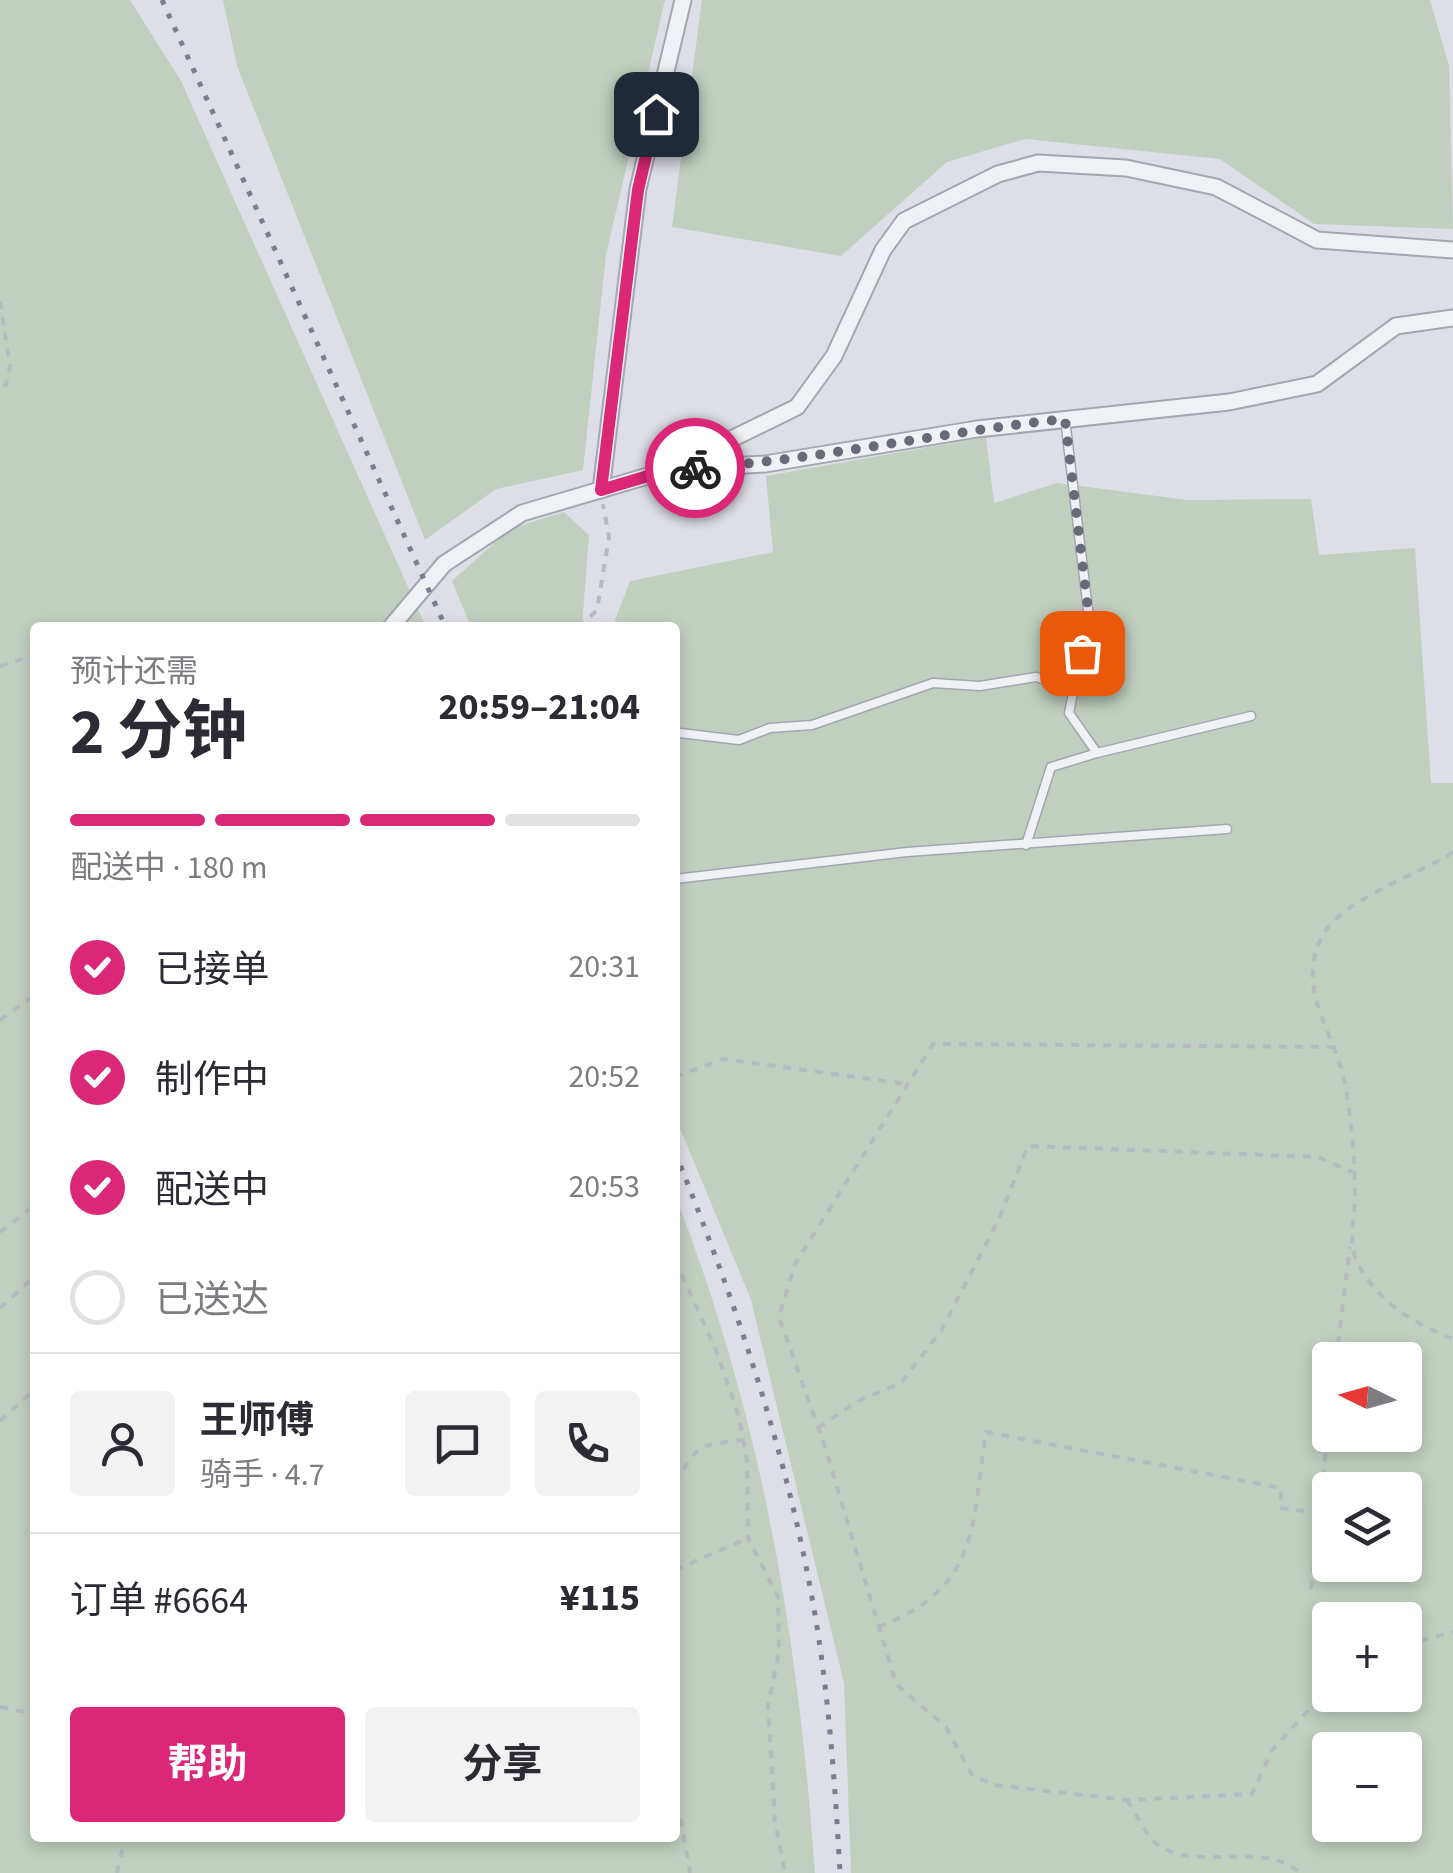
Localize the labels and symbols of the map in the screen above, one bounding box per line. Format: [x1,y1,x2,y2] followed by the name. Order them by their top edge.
[614,72,699,157] pin
[645,418,745,518] courier
[1040,611,1125,696] pin
[1312,1342,1422,1452] north arrow

